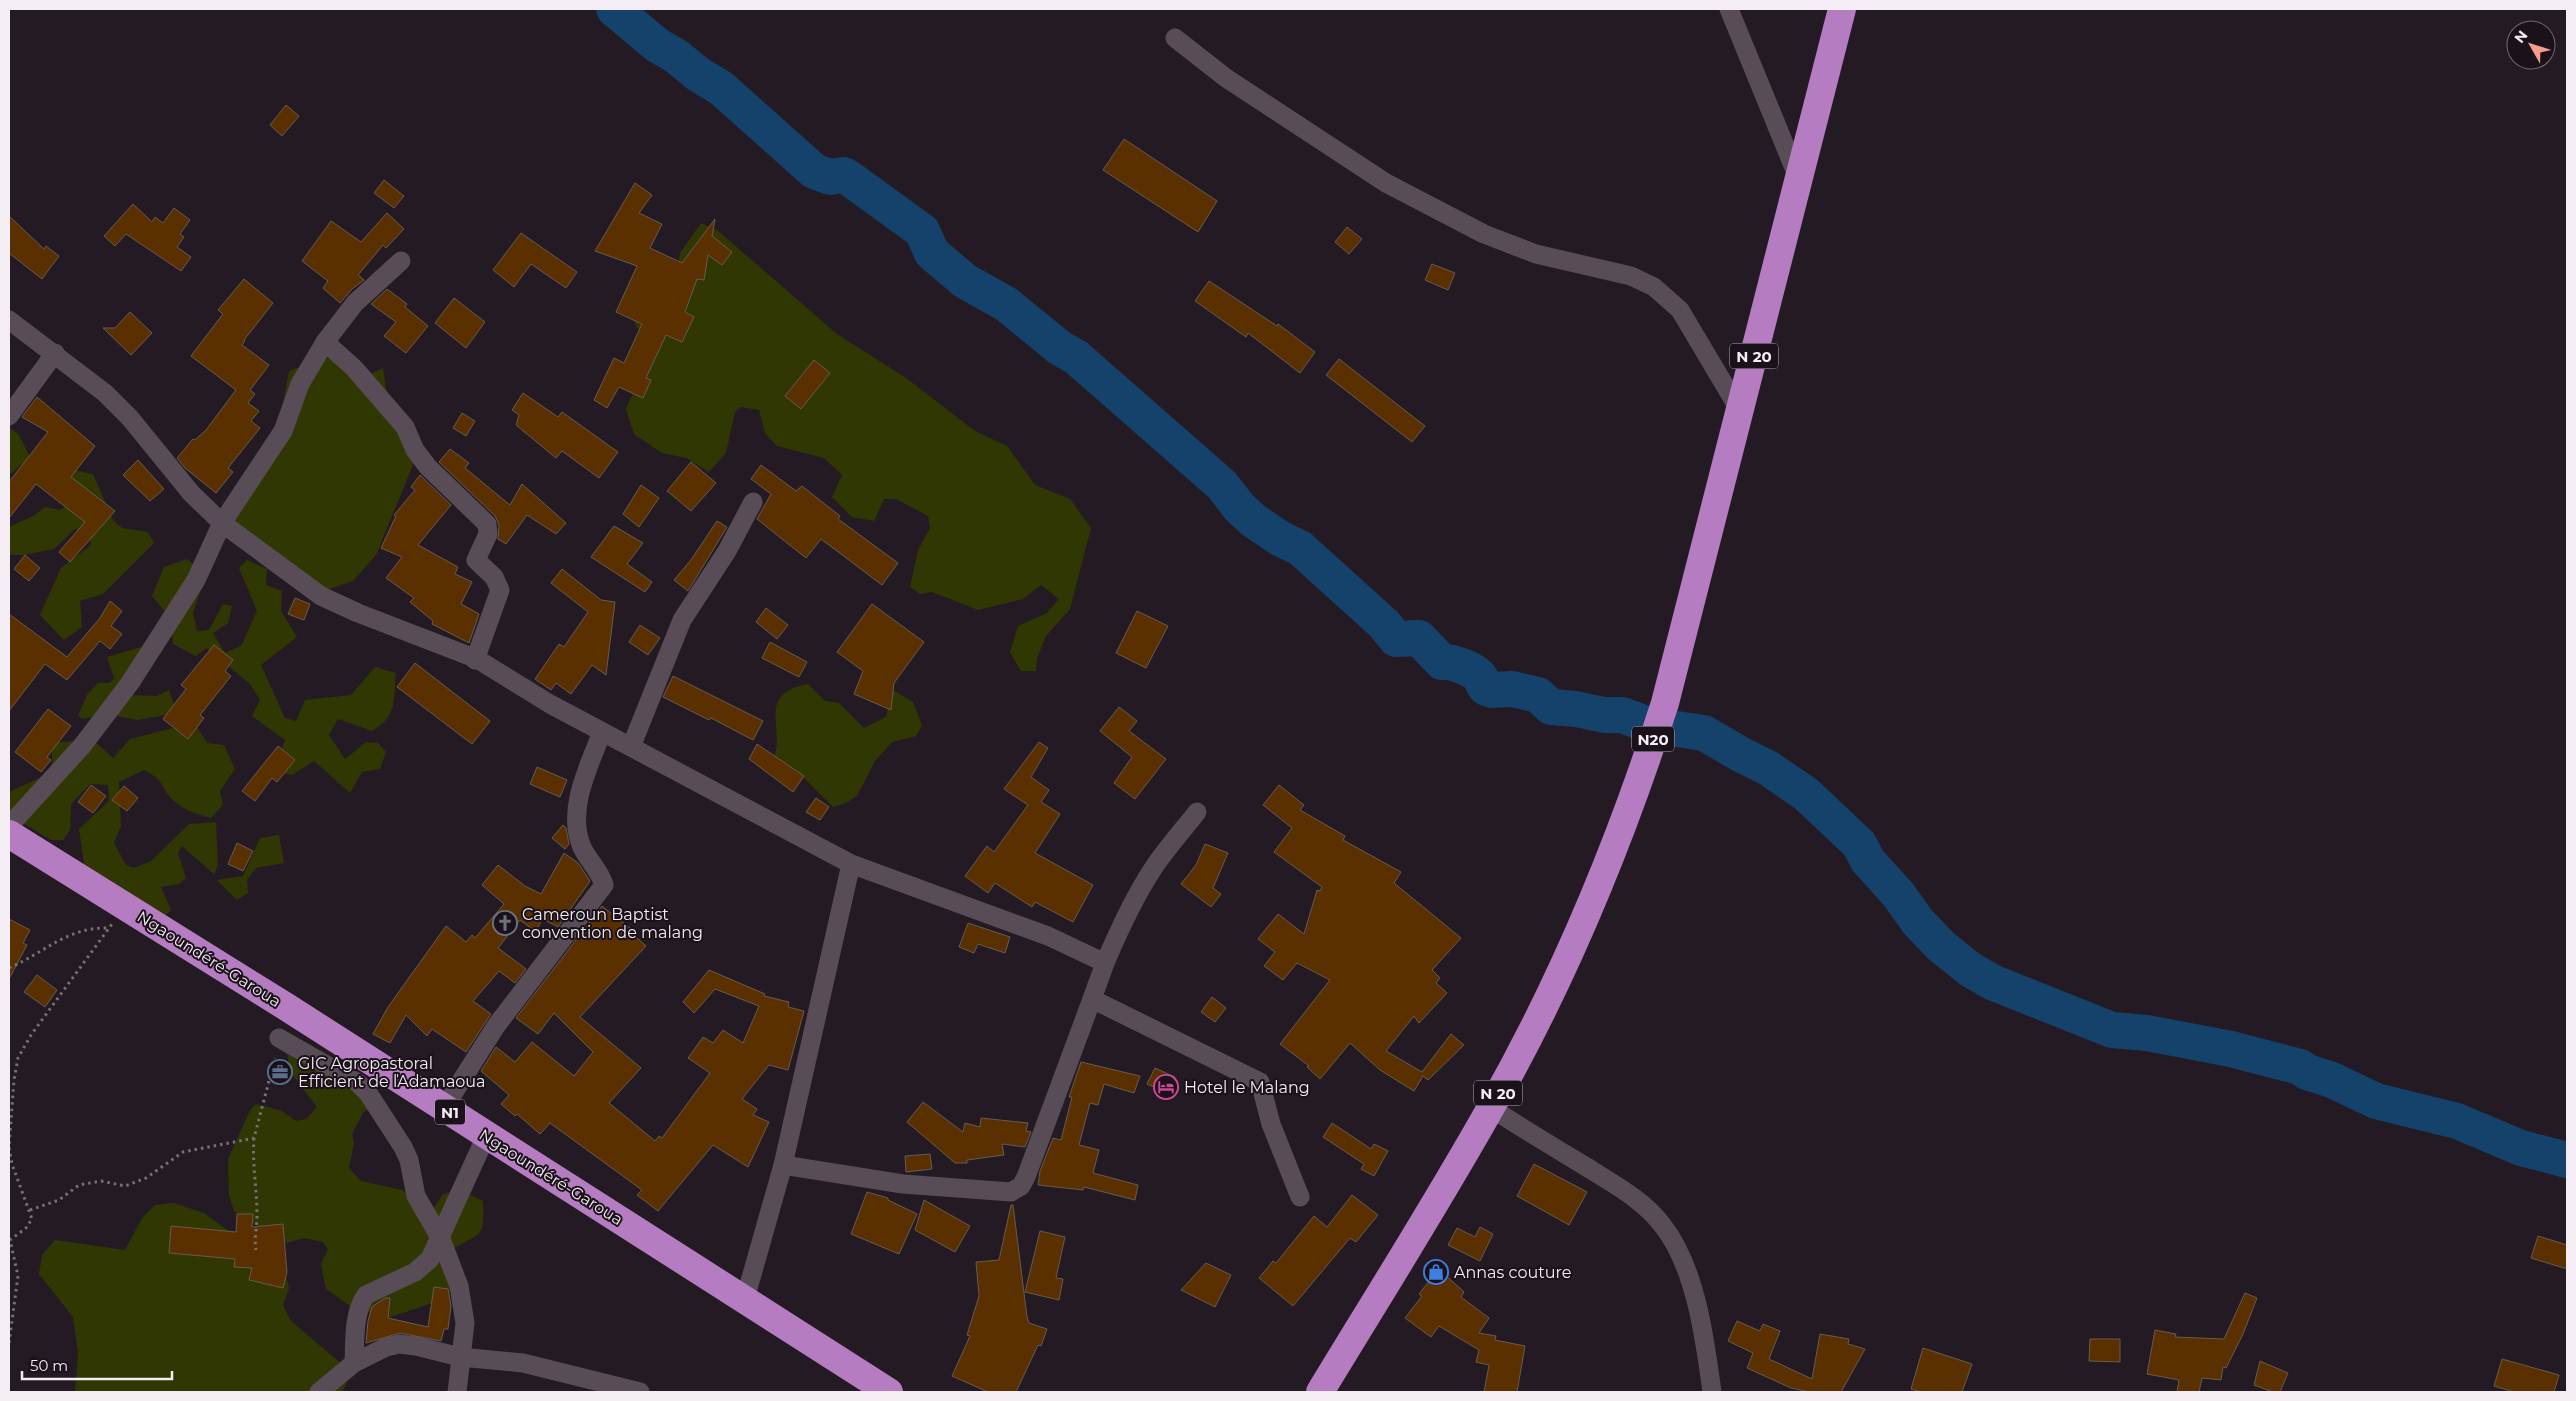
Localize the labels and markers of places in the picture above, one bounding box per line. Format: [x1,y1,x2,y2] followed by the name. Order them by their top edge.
[522,905,703,942] place label: Cameroun Baptist convention de malang
[492,910,518,936] church icon: Cameroun Baptist convention de malang
[298,1054,486,1091] place label: GIC Agropastoral Efficient de ľAdamaoua
[267,1059,293,1085] office icon: GIC Agropastoral Efficient de ľAdamaoua
[1153,1074,1179,1100] hotel icon: Hotel le Malang
[1184,1078,1310,1097] place label: Hotel le Malang
[1423,1259,1449,1285] shop icon: Annas couture
[1454,1263,1571,1282] place label: Annas couture

